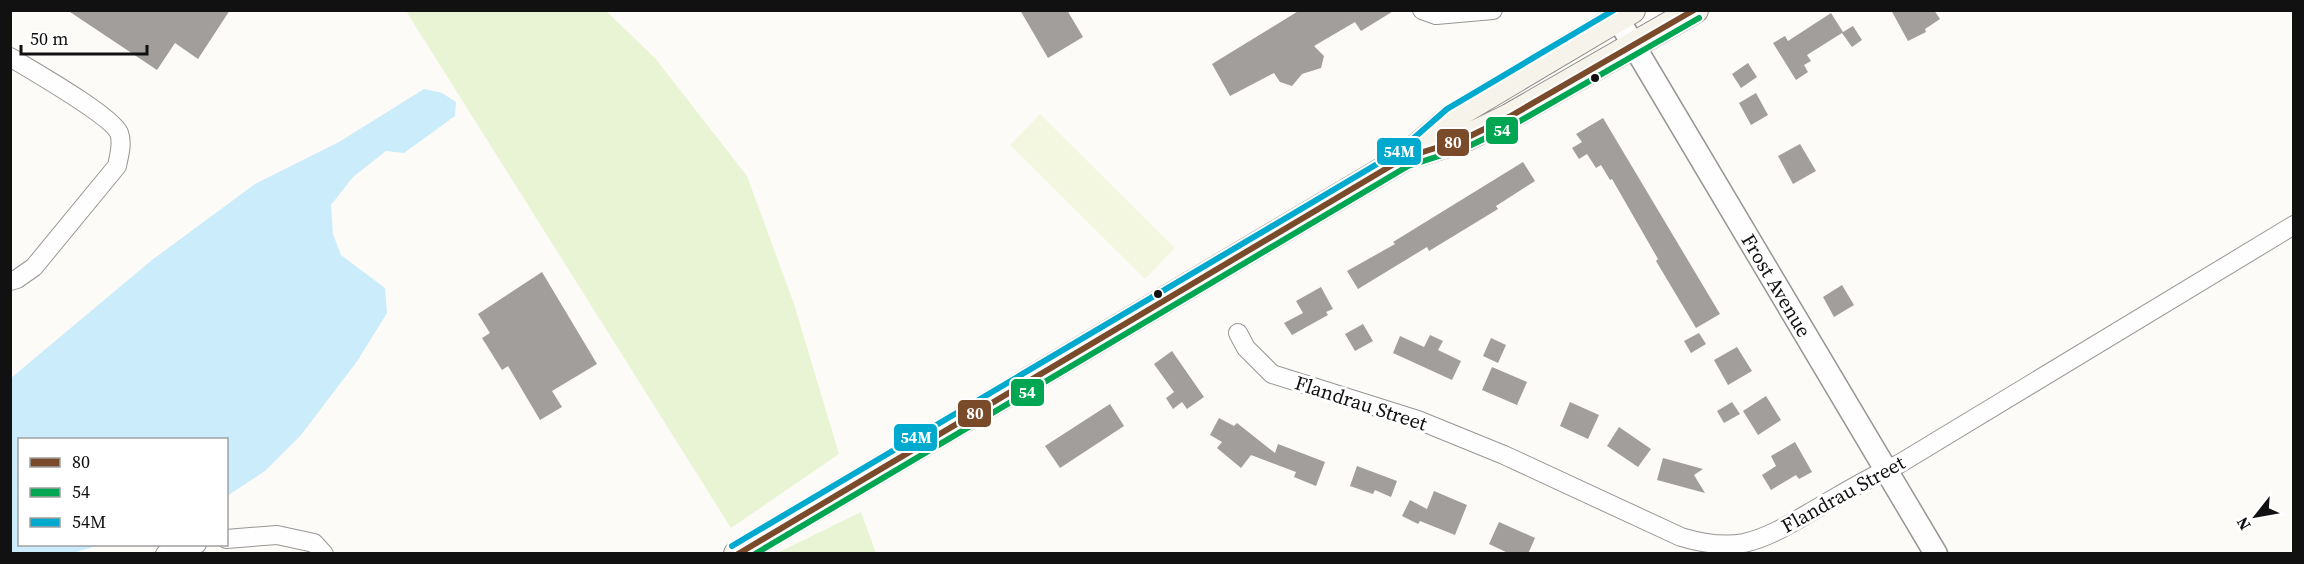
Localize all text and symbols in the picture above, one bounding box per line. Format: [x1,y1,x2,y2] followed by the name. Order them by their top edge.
[21,18,147,56] scale bar
[30,26,68,51] text: 50 m
[1589,72,1601,84] unlabelled marker
[1485,116,1519,145] line badge: 54
[1493,119,1511,141] text: 54
[1436,128,1470,157] line badge: 80
[1444,131,1462,153] text: 80
[1376,137,1422,166] line badge: 54M
[1383,140,1415,162] text: 54M
[1735,228,1818,342] street label: Frost Avenue
[1152,288,1164,300] unlabelled marker
[1291,368,1431,438] street label: Flandrau Street
[1010,378,1045,407] line badge: 54
[1018,381,1036,403] text: 54
[957,399,992,428] line badge: 80
[966,402,984,424] text: 80
[893,423,938,452] line badge: 54M
[900,426,932,448] text: 54M
[18,438,228,546] legend
[1776,448,1910,540] street label: Flandrau Street
[72,449,90,474] text: 80
[72,479,90,504] text: 54
[2226,486,2286,546] north arrow
[72,509,106,534] text: 54M
[2231,513,2256,534] text: N

